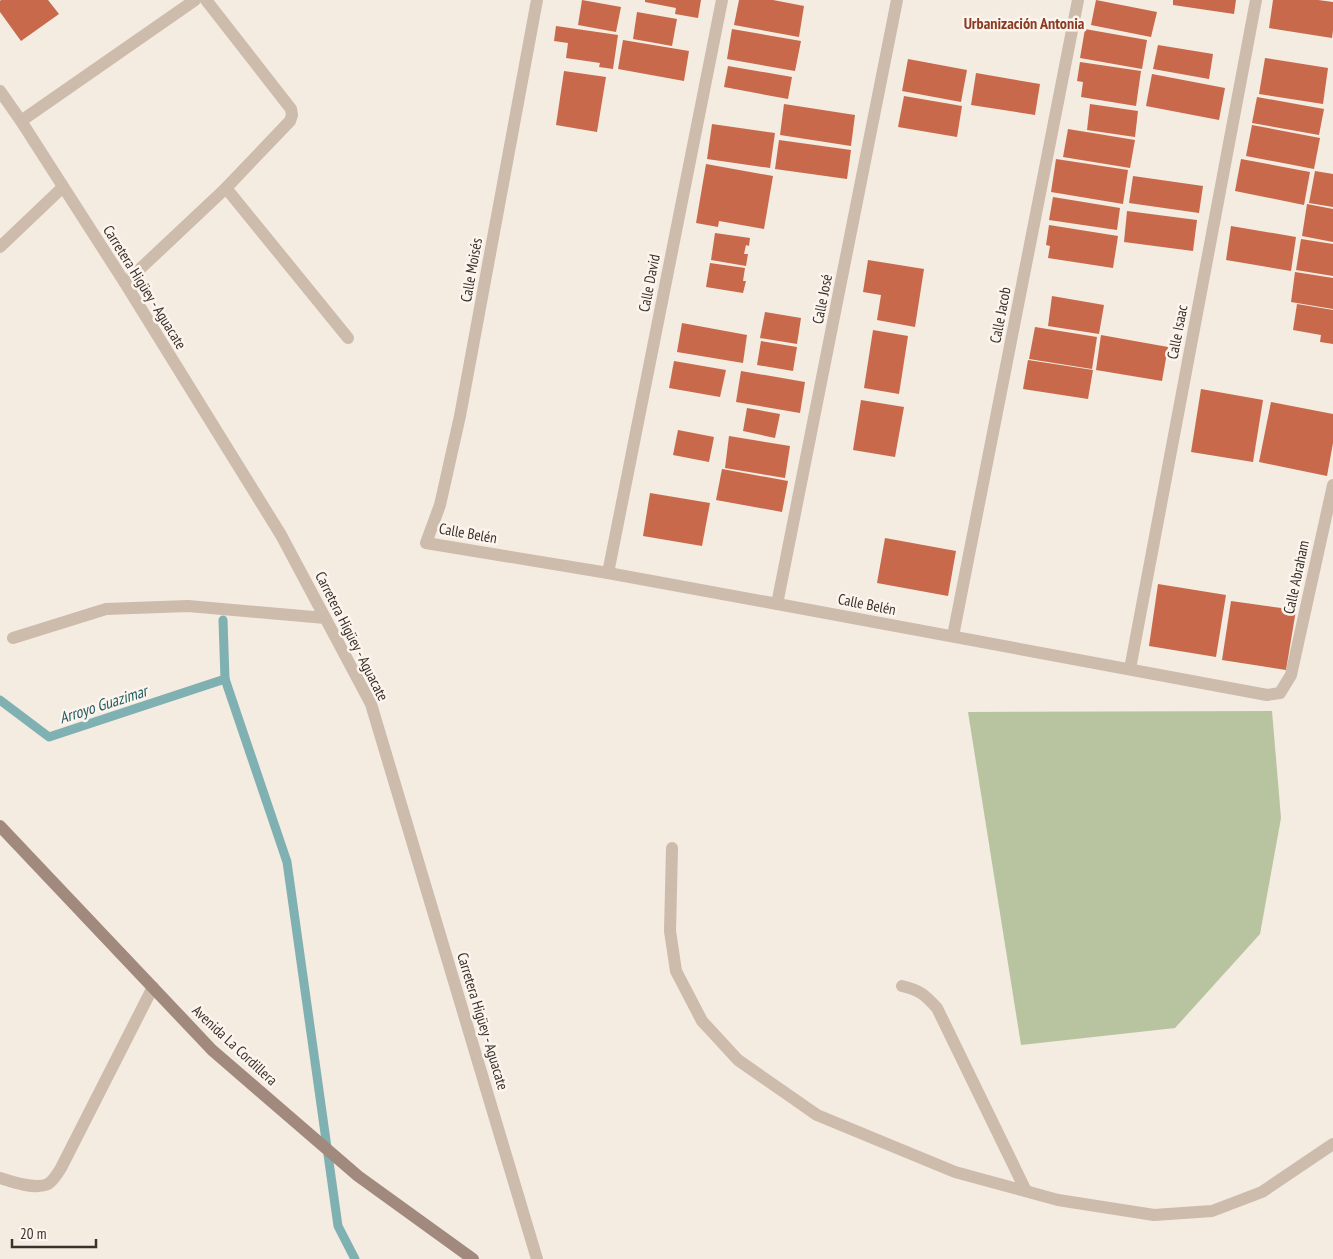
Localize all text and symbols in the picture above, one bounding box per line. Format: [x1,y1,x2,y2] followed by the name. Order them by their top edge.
[964,13,1085,33] district label: Urbanización Antonia
[99,221,191,353] street label: Carretera Higüey - Aguacate
[456,237,486,303] street label: Calle Moisés
[634,252,664,314] street label: Calle David
[808,272,836,326] street label: Calle José
[985,285,1015,345] street label: Calle Jacob
[1162,303,1192,361] street label: Calle Isaac
[438,519,498,547] street label: Calle Belén
[1279,538,1313,616] street label: Calle Abraham
[311,568,393,704] street label: Carretera Higüey - Aguacate
[836,589,898,619] street label: Calle Belén
[57,680,152,728] water label: Arroyo Guazimar
[453,950,513,1092] street label: Carretera Higüey - Aguacate
[188,1001,282,1089] street label: Avenida La Cordillera
[12,1216,96,1248] scale bar
[20,1224,46,1243] text: 20 m

